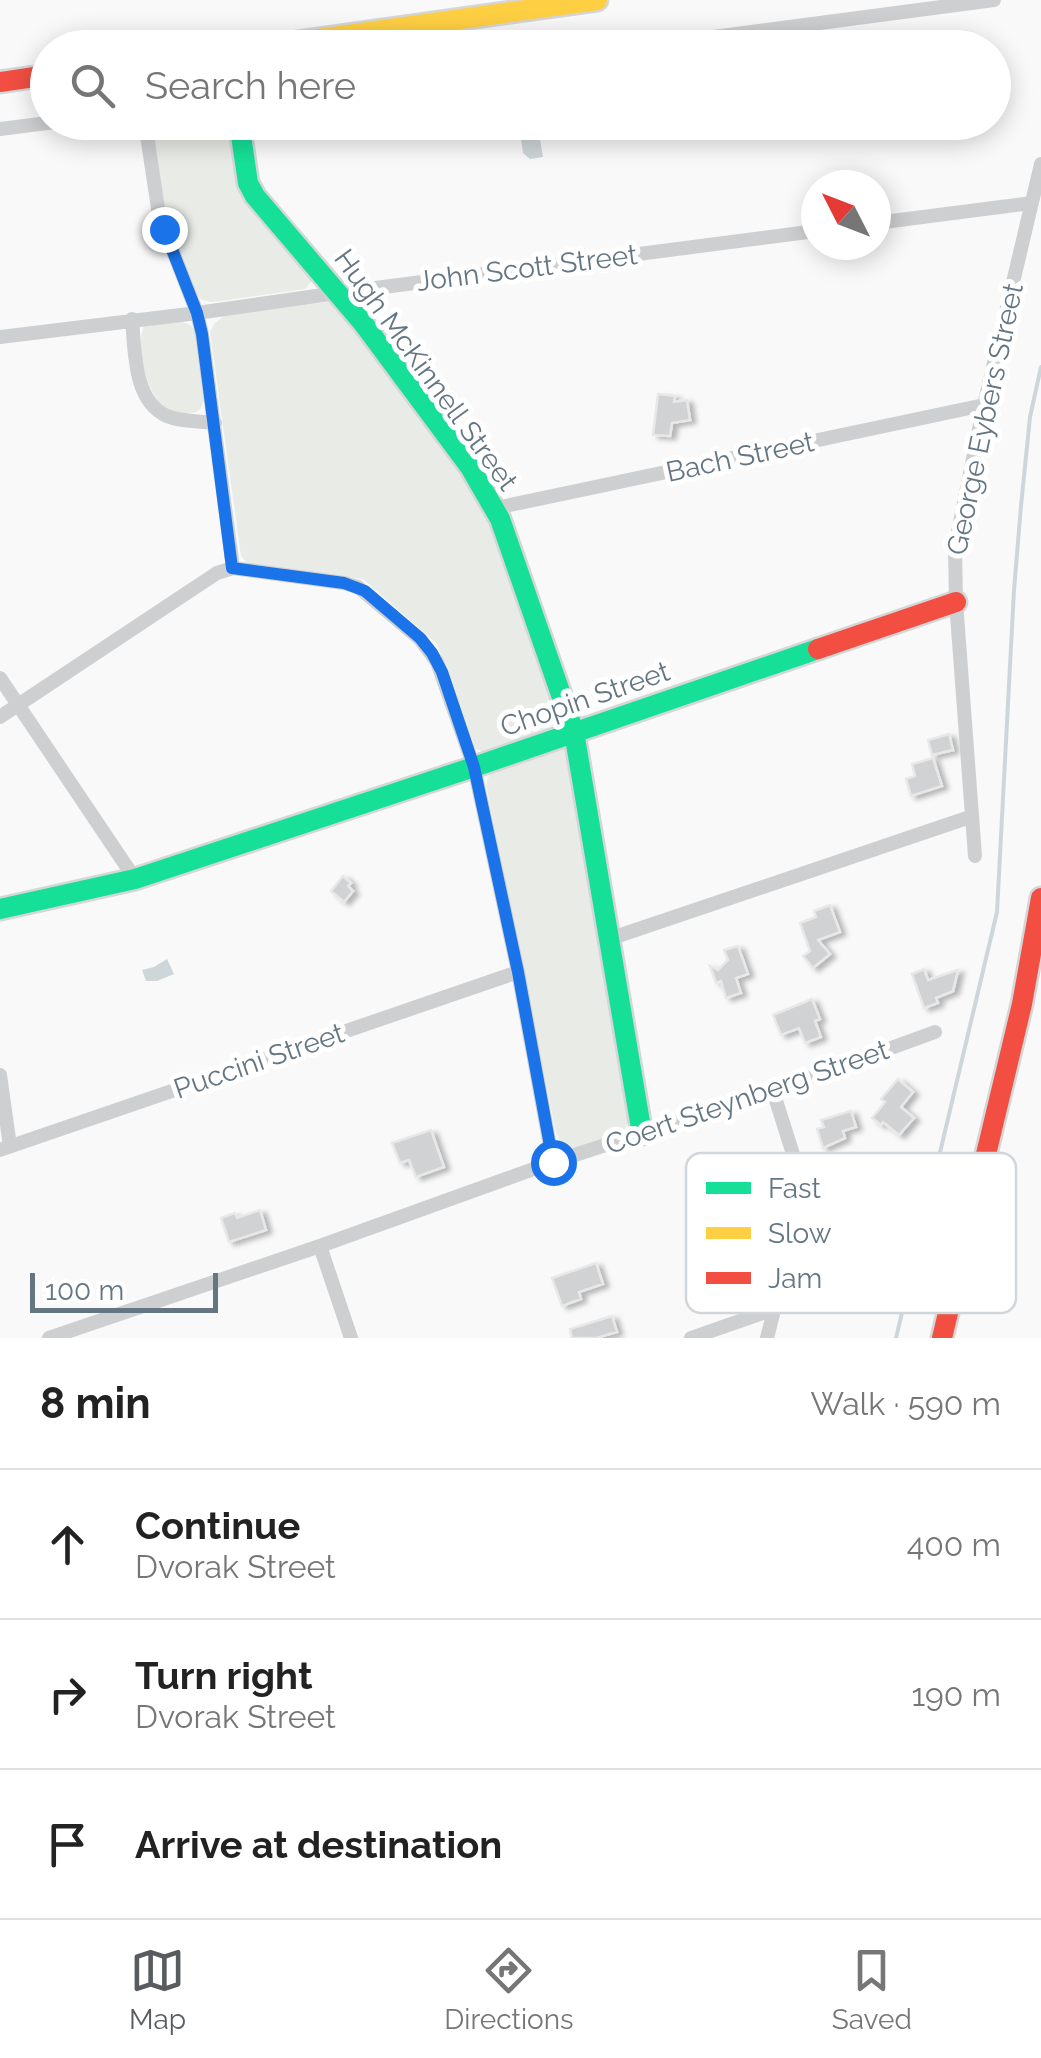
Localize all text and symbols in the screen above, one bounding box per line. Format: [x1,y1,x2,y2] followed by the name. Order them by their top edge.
[30,30,1011,140] search box
[65,58,120,113] icon: search
[145,63,356,108] text: Search here
[801,170,891,260] north arrow
[142,207,188,253] route end
[415,238,640,298] street label: John Scott Street
[327,243,525,498] street label: Hugh McKinnell Street
[940,280,1030,558] street label: George Eybers Street
[663,425,818,489] street label: Bach Street
[496,654,674,743] street label: Chopin Street
[169,1016,349,1106] street label: Puccini Street
[601,1033,893,1161] street label: Coert Steynberg Street
[531,1140,577,1186] route start
[686,1153,1016,1313] legend
[768,1172,821,1205] text: Fast
[768,1217,832,1250] text: Slow
[768,1262,822,1295] text: Jam
[30,1268,218,1312] scale bar
[45,1274,124,1307] text: 100 m
[40,1379,151,1428] text: 8 min
[810,1385,1001,1422] text: Walk · 590 m
[135,1503,300,1548] text: Continue
[40,1517,95,1572] icon: ahead
[907,1526,1001,1563] text: 400 m
[135,1548,336,1585] text: Dvorak Street
[135,1653,312,1698] text: Turn right
[40,1667,95,1722] icon: right
[911,1676,1001,1713] text: 190 m
[135,1698,336,1735] text: Dvorak Street
[40,1817,95,1872] icon: arrive
[135,1822,502,1867] text: Arrive at destination
[129,1943,186,2036] tab: Map
[444,1943,574,2036] tab: Directions
[832,1943,912,2036] tab: Saved

